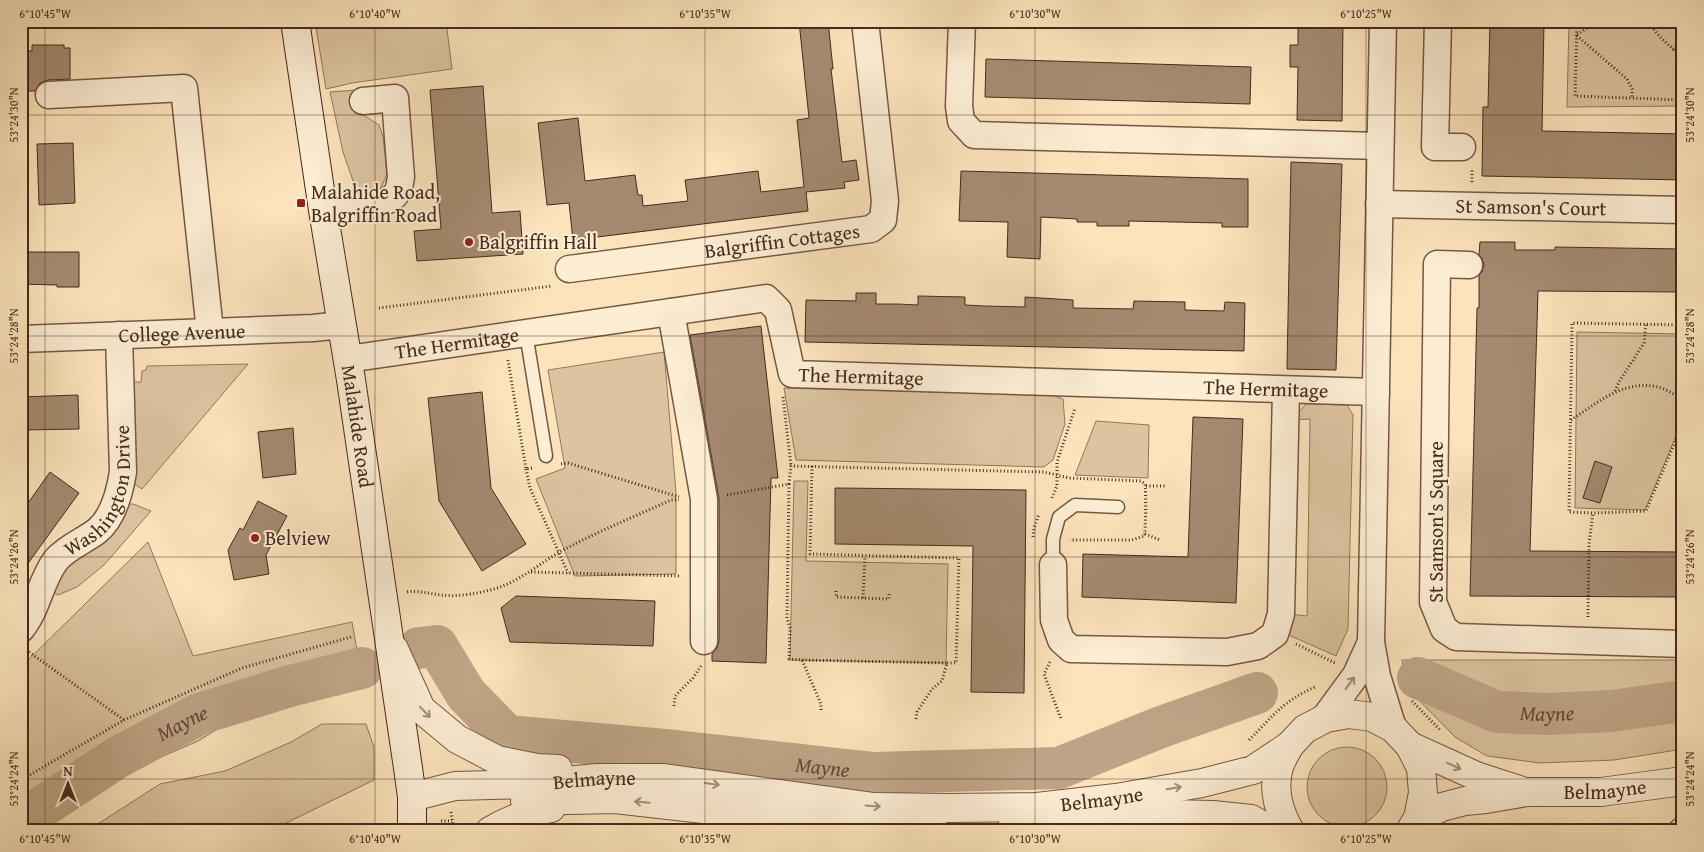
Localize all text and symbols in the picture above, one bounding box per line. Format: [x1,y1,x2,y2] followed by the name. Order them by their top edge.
[19,5,72,22] text: 6°10'45"W
[349,5,402,22] text: 6°10'40"W
[679,5,732,22] text: 6°10'35"W
[1009,5,1062,22] text: 6°10'30"W
[1340,5,1393,22] text: 6°10'25"W
[5,87,22,143] text: 53°24'30"N
[1681,87,1698,143] text: 53°24'30"N
[311,177,440,229] place label: Malahide Road, Balgriffin Road
[1455,191,1607,222] street label: St Samson's Court
[295,197,307,209] marker: Malahide Road, Balgriffin Road
[703,216,861,265] street label: Balgriffin Cottages
[479,227,598,256] place label: Balgriffin Hall
[463,236,475,248] marker: Balgriffin Hall
[5,308,22,364] text: 53°24'28"N
[1681,308,1698,364] text: 53°24'28"N
[118,316,246,349] street label: College Avenue
[393,319,521,366] street label: The Hermitage
[798,359,924,392] street label: The Hermitage
[335,362,382,490] street label: Malahide Road
[1203,372,1329,405] street label: The Hermitage
[58,425,137,562] street label: Washington Drive
[1421,441,1450,603] street label: St Samson's Square
[265,523,331,552] place label: Belview
[5,529,22,585] text: 53°24'26"N
[1681,529,1698,585] text: 53°24'26"N
[249,532,261,544] marker: Belview
[1345,676,1355,690] one-way arrow
[151,696,211,749] water label: Mayne
[1519,697,1575,729] water label: Mayne
[419,705,431,718] one-way arrow
[794,748,851,785] water label: Mayne
[5,751,22,807] text: 53°24'24"N
[1681,751,1698,807] text: 53°24'24"N
[42,760,92,810] north arrow
[63,761,73,781] text: N
[1446,762,1461,772] one-way arrow
[552,763,636,796] street label: Belmayne
[1564,771,1648,806] street label: Belmayne
[1059,779,1145,818] street label: Belmayne
[704,780,720,790] one-way arrow
[1166,782,1182,792] one-way arrow
[635,797,651,807] one-way arrow
[865,802,881,811] one-way arrow
[19,830,72,847] text: 6°10'45"W
[349,830,402,847] text: 6°10'40"W
[679,830,732,847] text: 6°10'35"W
[1009,830,1062,847] text: 6°10'30"W
[1340,830,1393,847] text: 6°10'25"W

